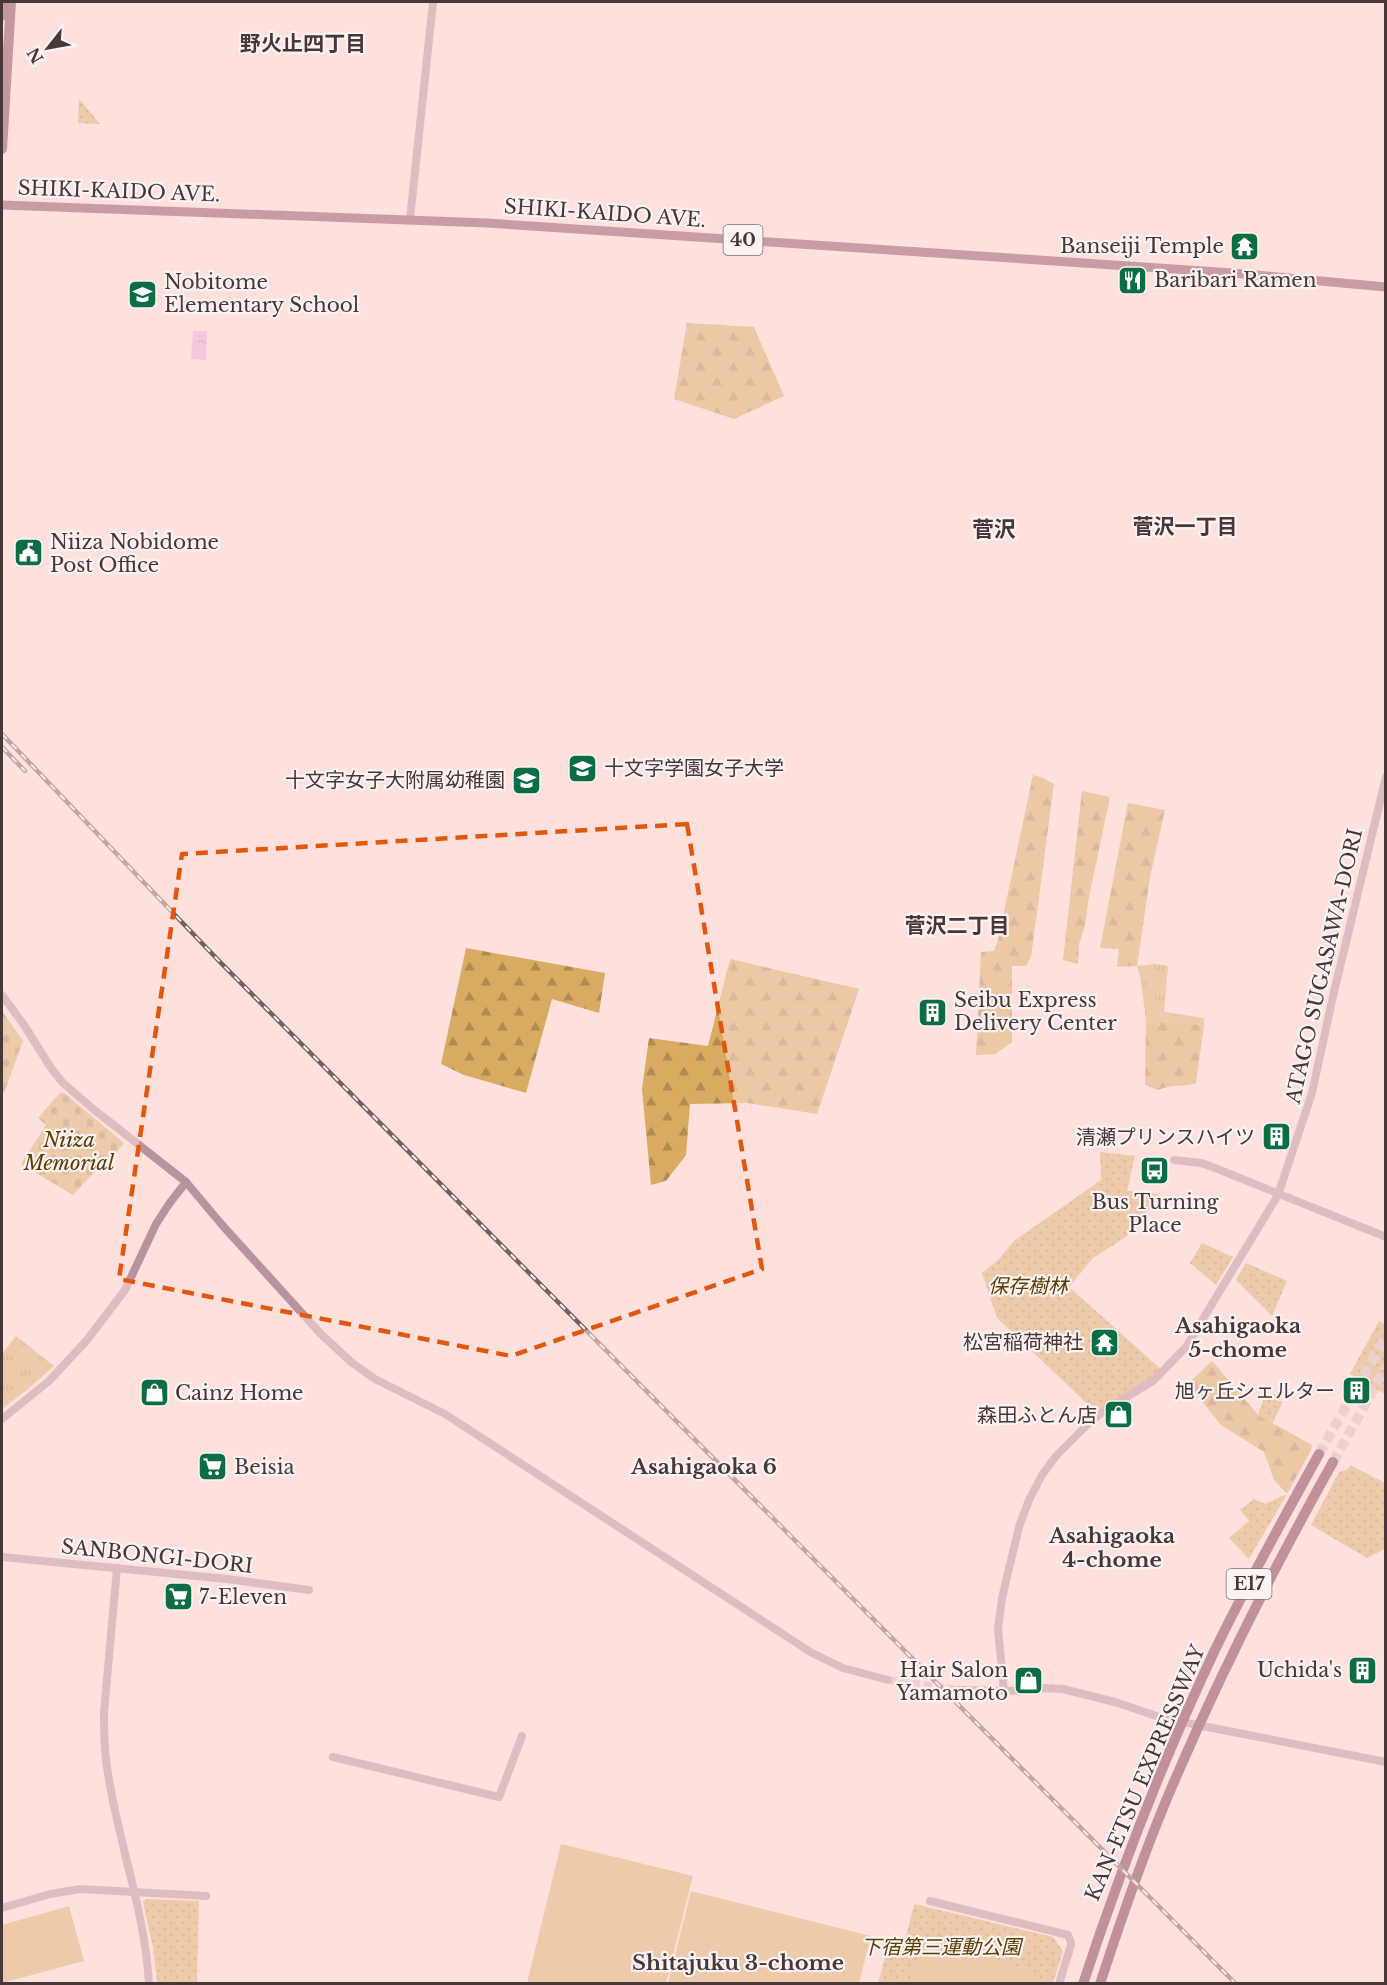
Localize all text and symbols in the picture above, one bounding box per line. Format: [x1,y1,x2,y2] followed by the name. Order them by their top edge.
[18,18,78,78] north arrow
[240,31,366,57] district label: 野火止四丁目
[23,44,48,67] text: N
[17,175,221,207] street label: SHIKI-KAIDO AVE.
[503,194,707,232] street label: SHIKI-KAIDO AVE.
[724,225,762,255] road number: 40
[1229,230,1261,262] temple icon: Banseiji Temple
[1060,234,1224,258] place label: Banseiji Temple
[1117,264,1149,296] restaurant icon: Baribari Ramen
[1154,268,1317,292] place label: Baribari Ramen
[164,270,359,317] place label: Nobitome Elementary School
[127,278,159,310] school or university icon: Nobitome Elementary School
[1133,514,1238,540] district label: 菅沢一丁目
[972,516,1016,543] district label: 菅沢
[50,530,219,577] place label: Niiza Nobidome Post Office
[13,537,45,569] public building icon: Niiza Nobidome Post Office
[567,752,599,784] school or university icon: 十文字学園女子大学
[604,756,784,780] place label: 十文字学園女子大学
[510,764,542,796] school or university icon: 十文字女子大附属幼稚園
[285,768,505,792] place label: 十文字女子大附属幼稚園
[1280,826,1367,1107] street label: ATAGO SUGASAWA-DORI
[905,913,1010,939] district label: 菅沢二丁目
[954,988,1117,1035] place label: Seibu Express Delivery Center
[917,996,949,1028] building icon: Seibu Express Delivery Center
[1260,1121,1292,1153] building icon: 清瀬プリンスハイツ
[1076,1125,1255,1149] place label: 清瀬プリンスハイツ
[23,1128,115,1175] park label: Niiza Memorial
[1139,1155,1171,1187] bus stop icon: Bus Turning Place
[1091,1190,1220,1237] place label: Bus Turning Place
[988,1274,1070,1298] park label: 保存樹林
[1174,1313,1301,1363] district label: Asahigaoka 5-chome
[1088,1326,1120,1358] temple icon: 松宮稲荷神社
[963,1330,1083,1354] place label: 松宮稲荷神社
[1340,1375,1372,1407] building icon: 旭ヶ丘シェルター
[138,1377,170,1409] shop icon: Cainz Home
[1175,1379,1335,1403] place label: 旭ヶ丘シェルター
[175,1381,304,1405] place label: Cainz Home
[1102,1399,1134,1431] shop icon: 森田ふとん店
[977,1403,1097,1427] place label: 森田ふとん店
[197,1451,229,1483] supermarket icon: Beisia
[630,1454,777,1480] district label: Asahigaoka 6
[234,1455,296,1479] place label: Beisia
[1048,1523,1175,1573] district label: Asahigaoka 4-chome
[60,1534,254,1578] street label: SANBONGI-DORI
[1226,1569,1272,1599] road number: E17
[162,1581,194,1613] supermarket icon: 7-Eleven
[199,1585,287,1609] place label: 7-Eleven
[1080,1641,1210,1905] street label: KAN-ETSU EXPRESSWAY
[1347,1654,1379,1686] building icon: Uchida's
[895,1658,1008,1705] place label: Hair Salon Yamamoto
[1257,1658,1342,1682] place label: Uchida's
[1013,1665,1045,1697] shop icon: Hair Salon Yamamoto
[861,1935,1024,1959] park label: 下宿第三運動公園
[632,1950,844,1976] district label: Shitajuku 3-chome

